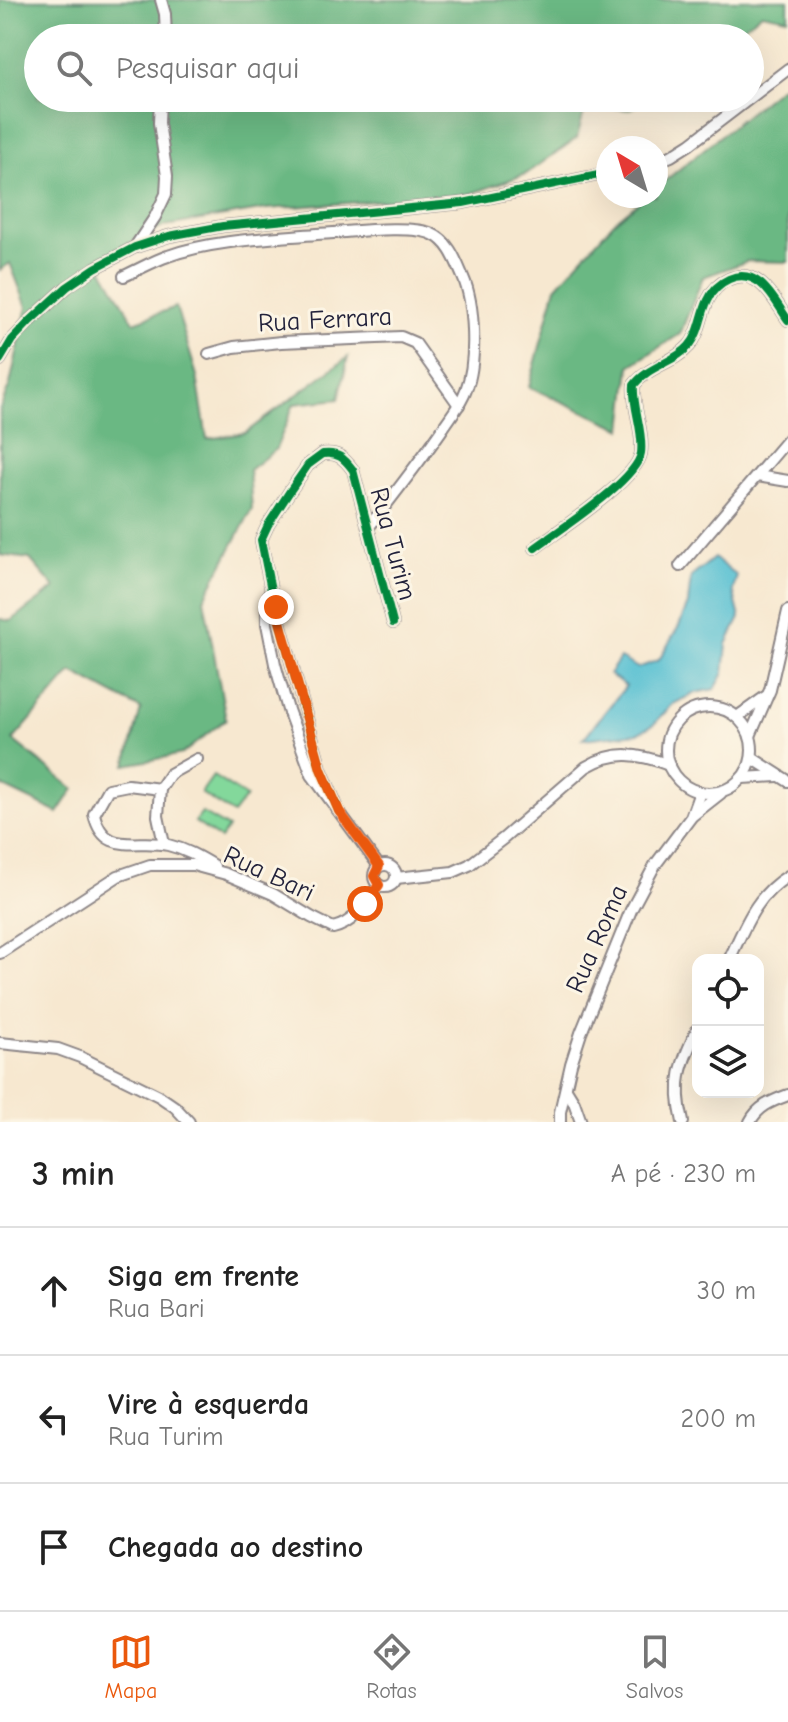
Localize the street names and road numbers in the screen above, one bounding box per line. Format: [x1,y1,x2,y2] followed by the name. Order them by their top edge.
[257,302,393,338] street label: Rua Ferrara
[364,484,422,604] street label: Rua Turim
[219,840,319,908] street label: Rua Bari
[560,880,634,998] street label: Rua Roma

